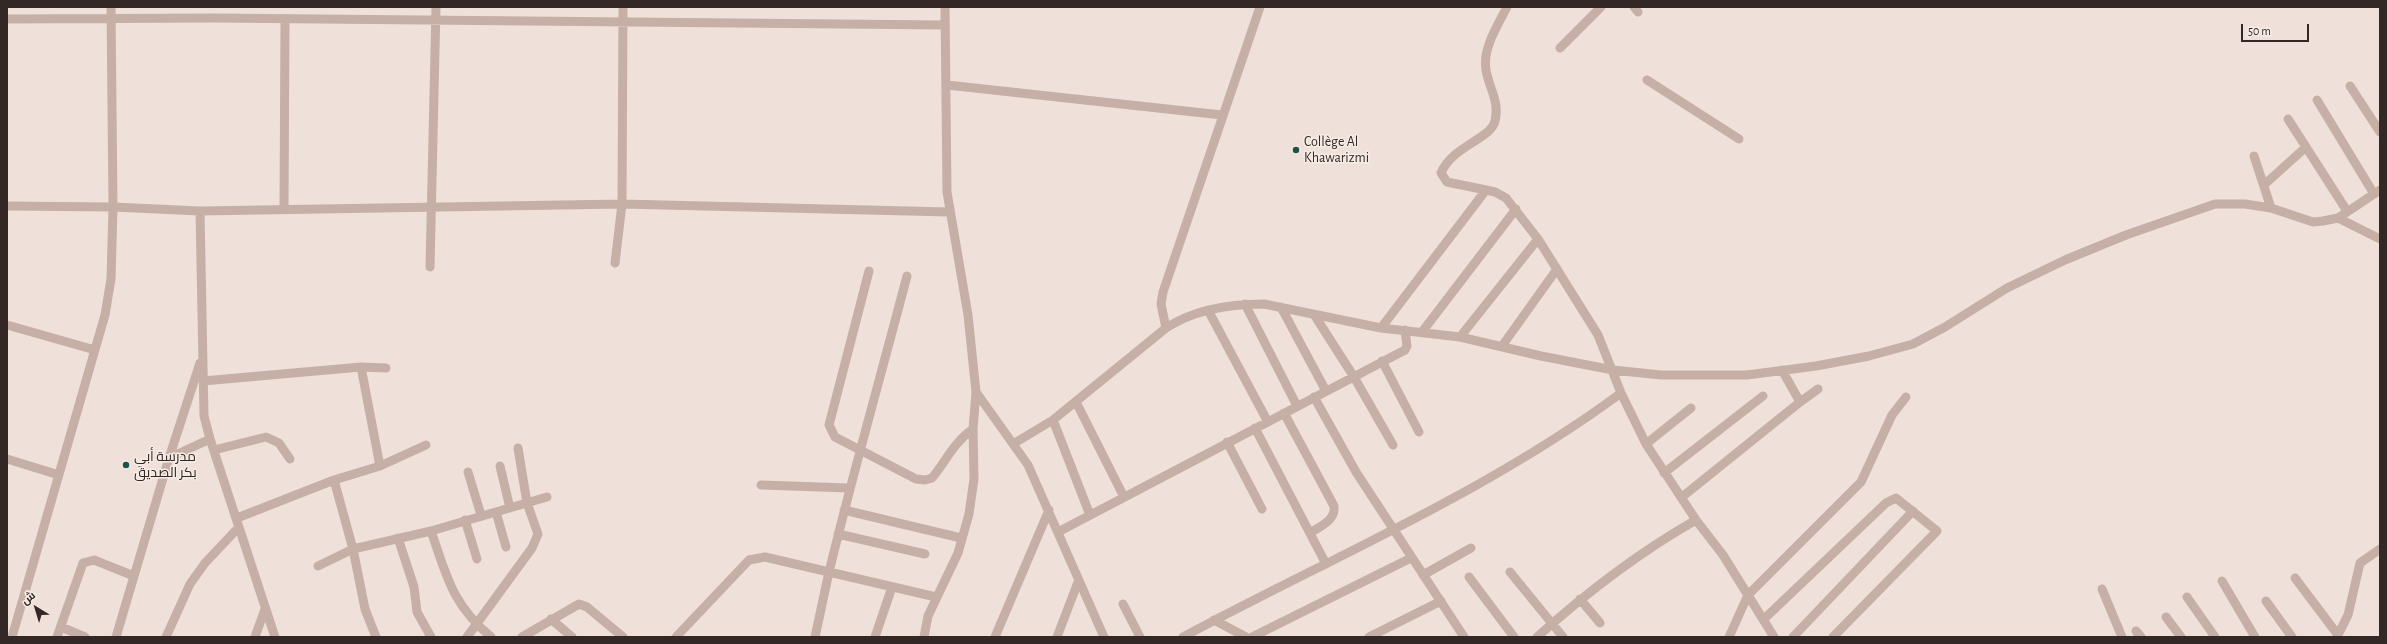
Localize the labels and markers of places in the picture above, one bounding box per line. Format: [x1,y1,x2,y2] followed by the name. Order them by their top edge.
[1304,134,1369,166] place label: Collège Al Khawarizmi
[1291,145,1301,155] marker: Collège Al Khawarizmi
[134,449,197,482] place label: مدرسة أبي بكر الصديق
[121,460,131,470] marker: مدرسة أبي بكر الصديق

